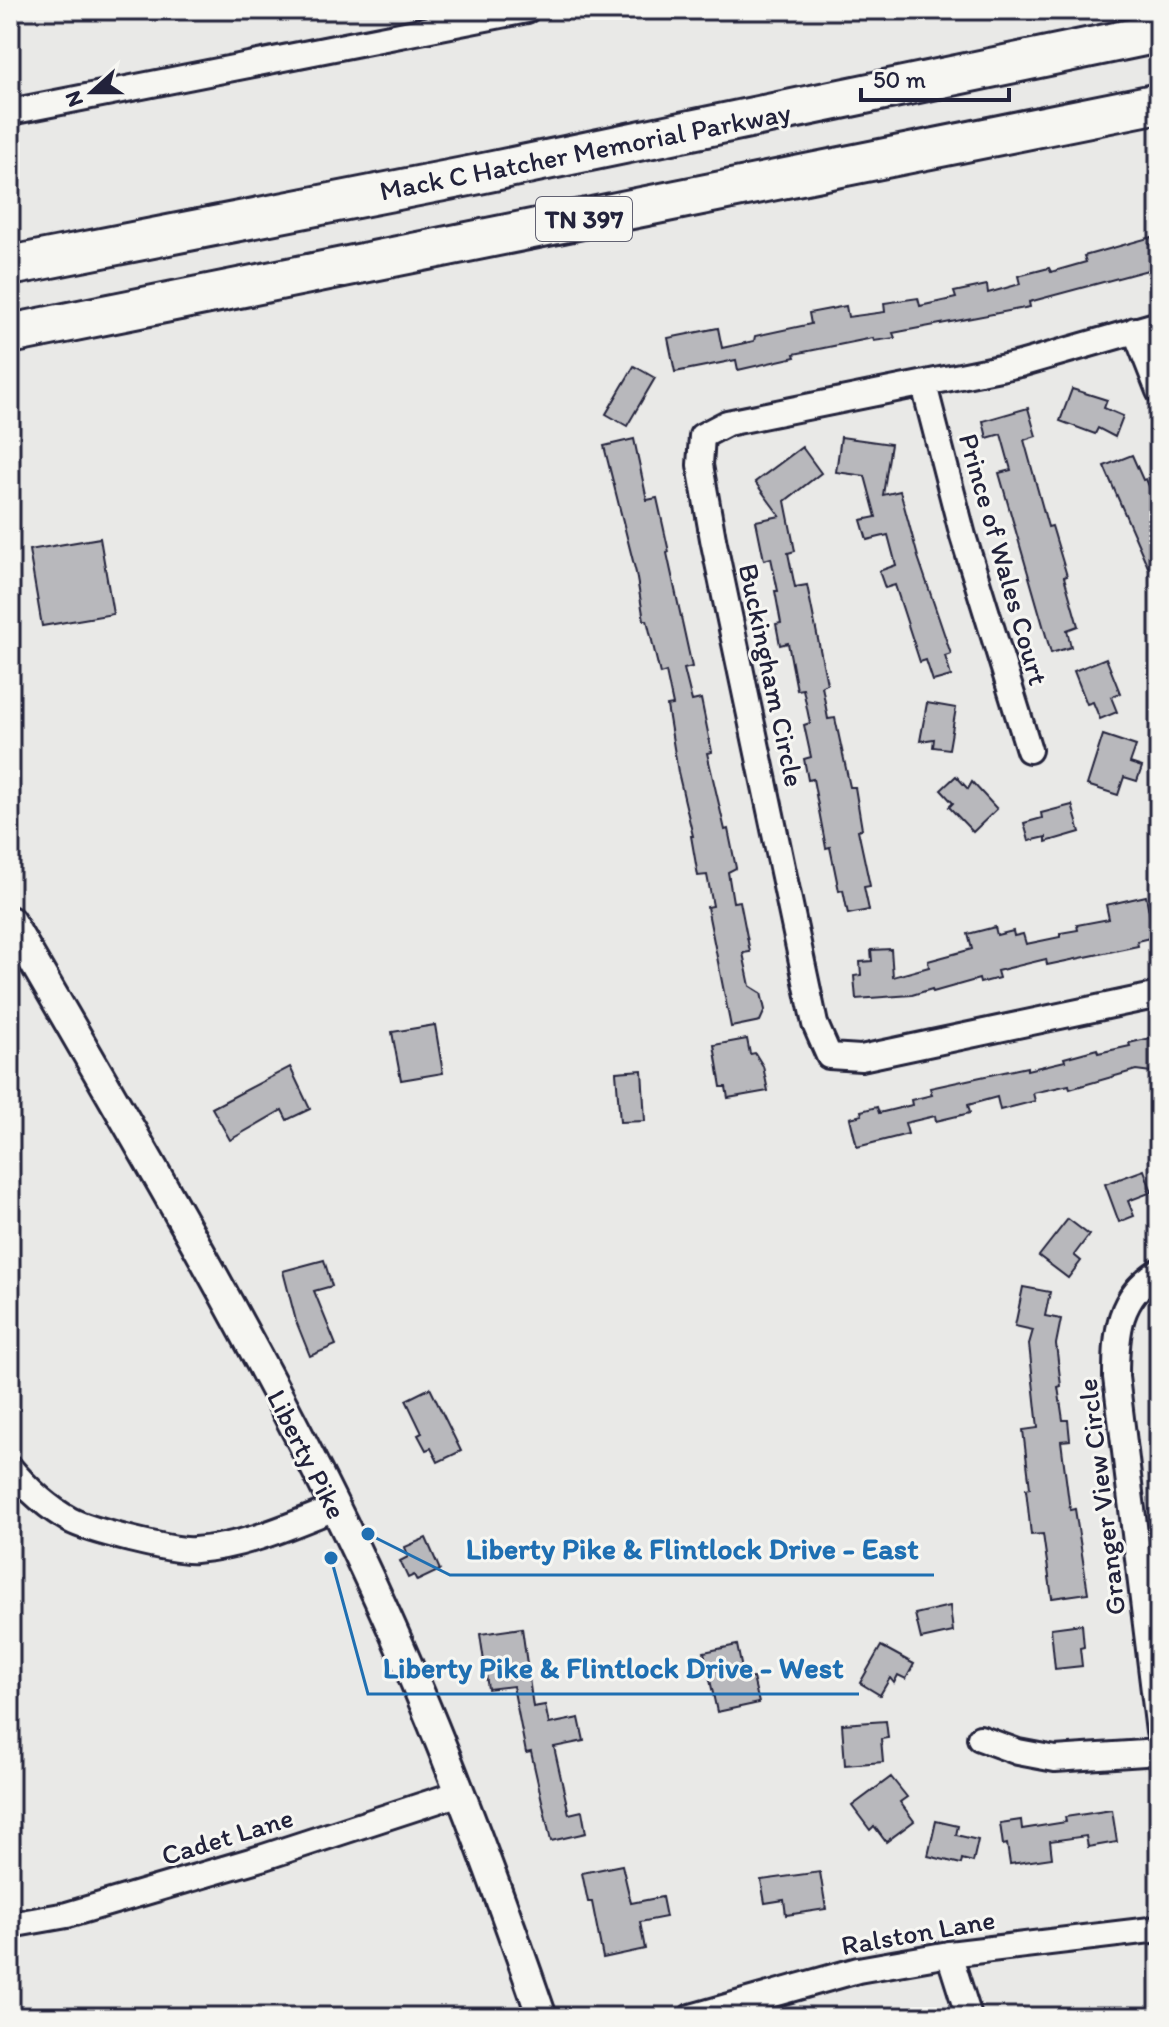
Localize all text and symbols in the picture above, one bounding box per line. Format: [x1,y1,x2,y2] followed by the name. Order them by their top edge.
[52,52,132,132] north arrow
[861,52,1009,102] scale bar
[873,65,926,94] text: 50 m
[59,87,89,111] text: N
[377,94,793,208] street label: Mack C Hatcher Memorial Parkway
[536,197,632,241] road number: TN 397
[952,429,1056,689] street label: Prince of Wales Court
[732,560,812,790] street label: Buckingham Circle
[1070,1377,1132,1617] street label: Granger View Circle
[260,1384,354,1524] street label: Liberty Pike
[450,1521,934,1575] callout: Liberty Pike & Flintlock Drive - East
[466,1530,919,1567] text: Liberty Pike & Flintlock Drive - East
[368,1640,859,1694] callout: Liberty Pike & Flintlock Drive - West
[383,1649,844,1686] text: Liberty Pike & Flintlock Drive - West
[157,1800,297,1872] street label: Cadet Lane
[838,1902,998,1962] street label: Ralston Lane

